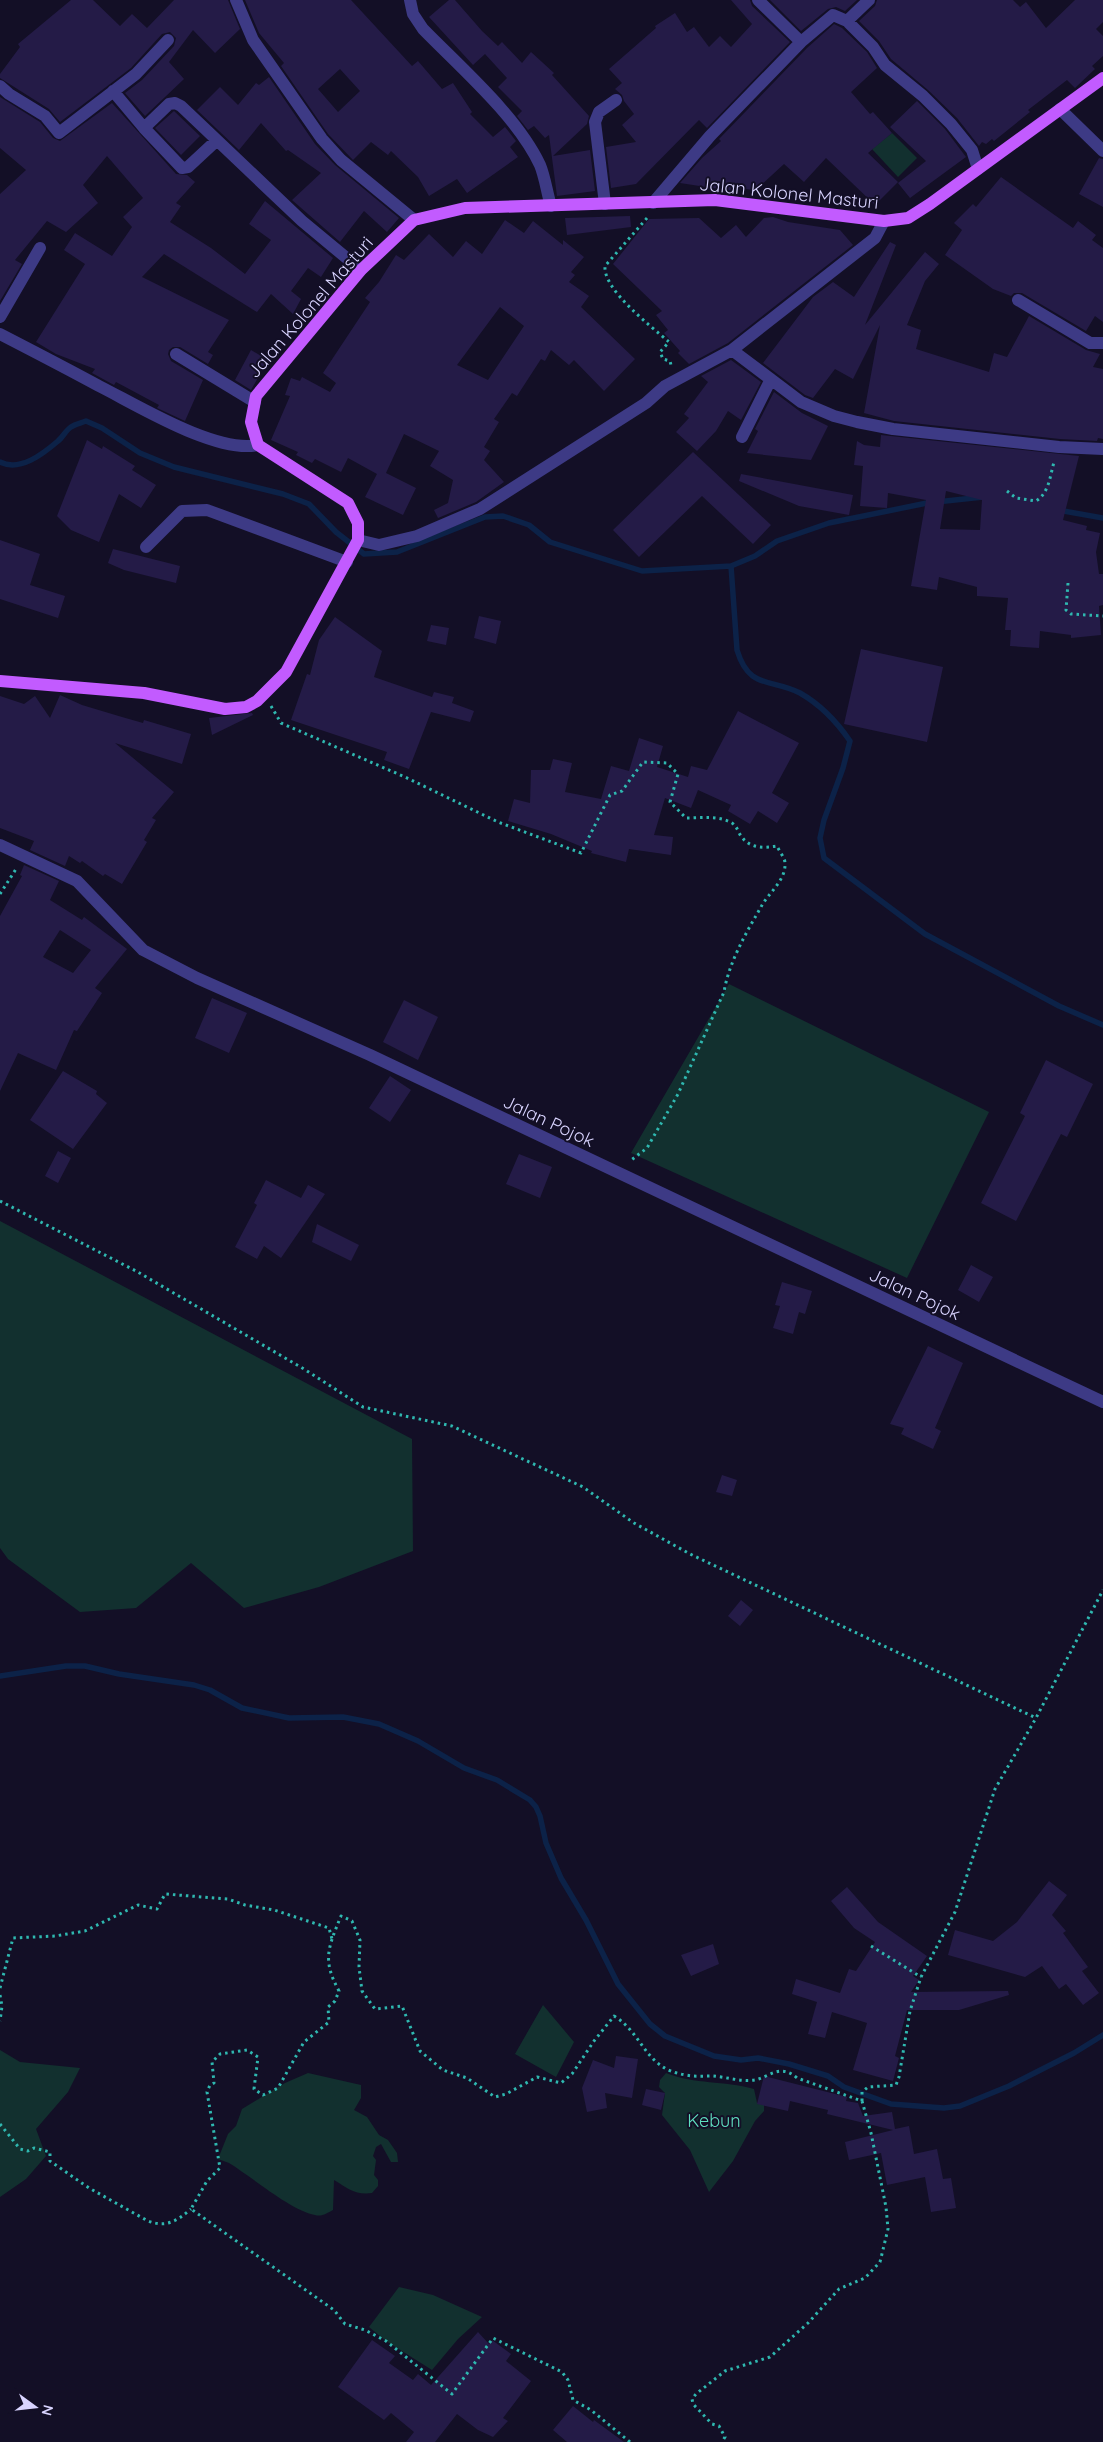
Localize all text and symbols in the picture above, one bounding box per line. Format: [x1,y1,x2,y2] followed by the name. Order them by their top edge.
[698,172,880,214] street label: Jalan Kolonel Masturi
[242,232,378,382] street label: Jalan Kolonel Masturi
[500,1090,598,1152] street label: Jalan Pojok
[866,1263,964,1325] street label: Jalan Pojok
[687,2109,741,2132] park label: Kebun
[10,2382,60,2432] north arrow
[38,2403,58,2418] text: N

